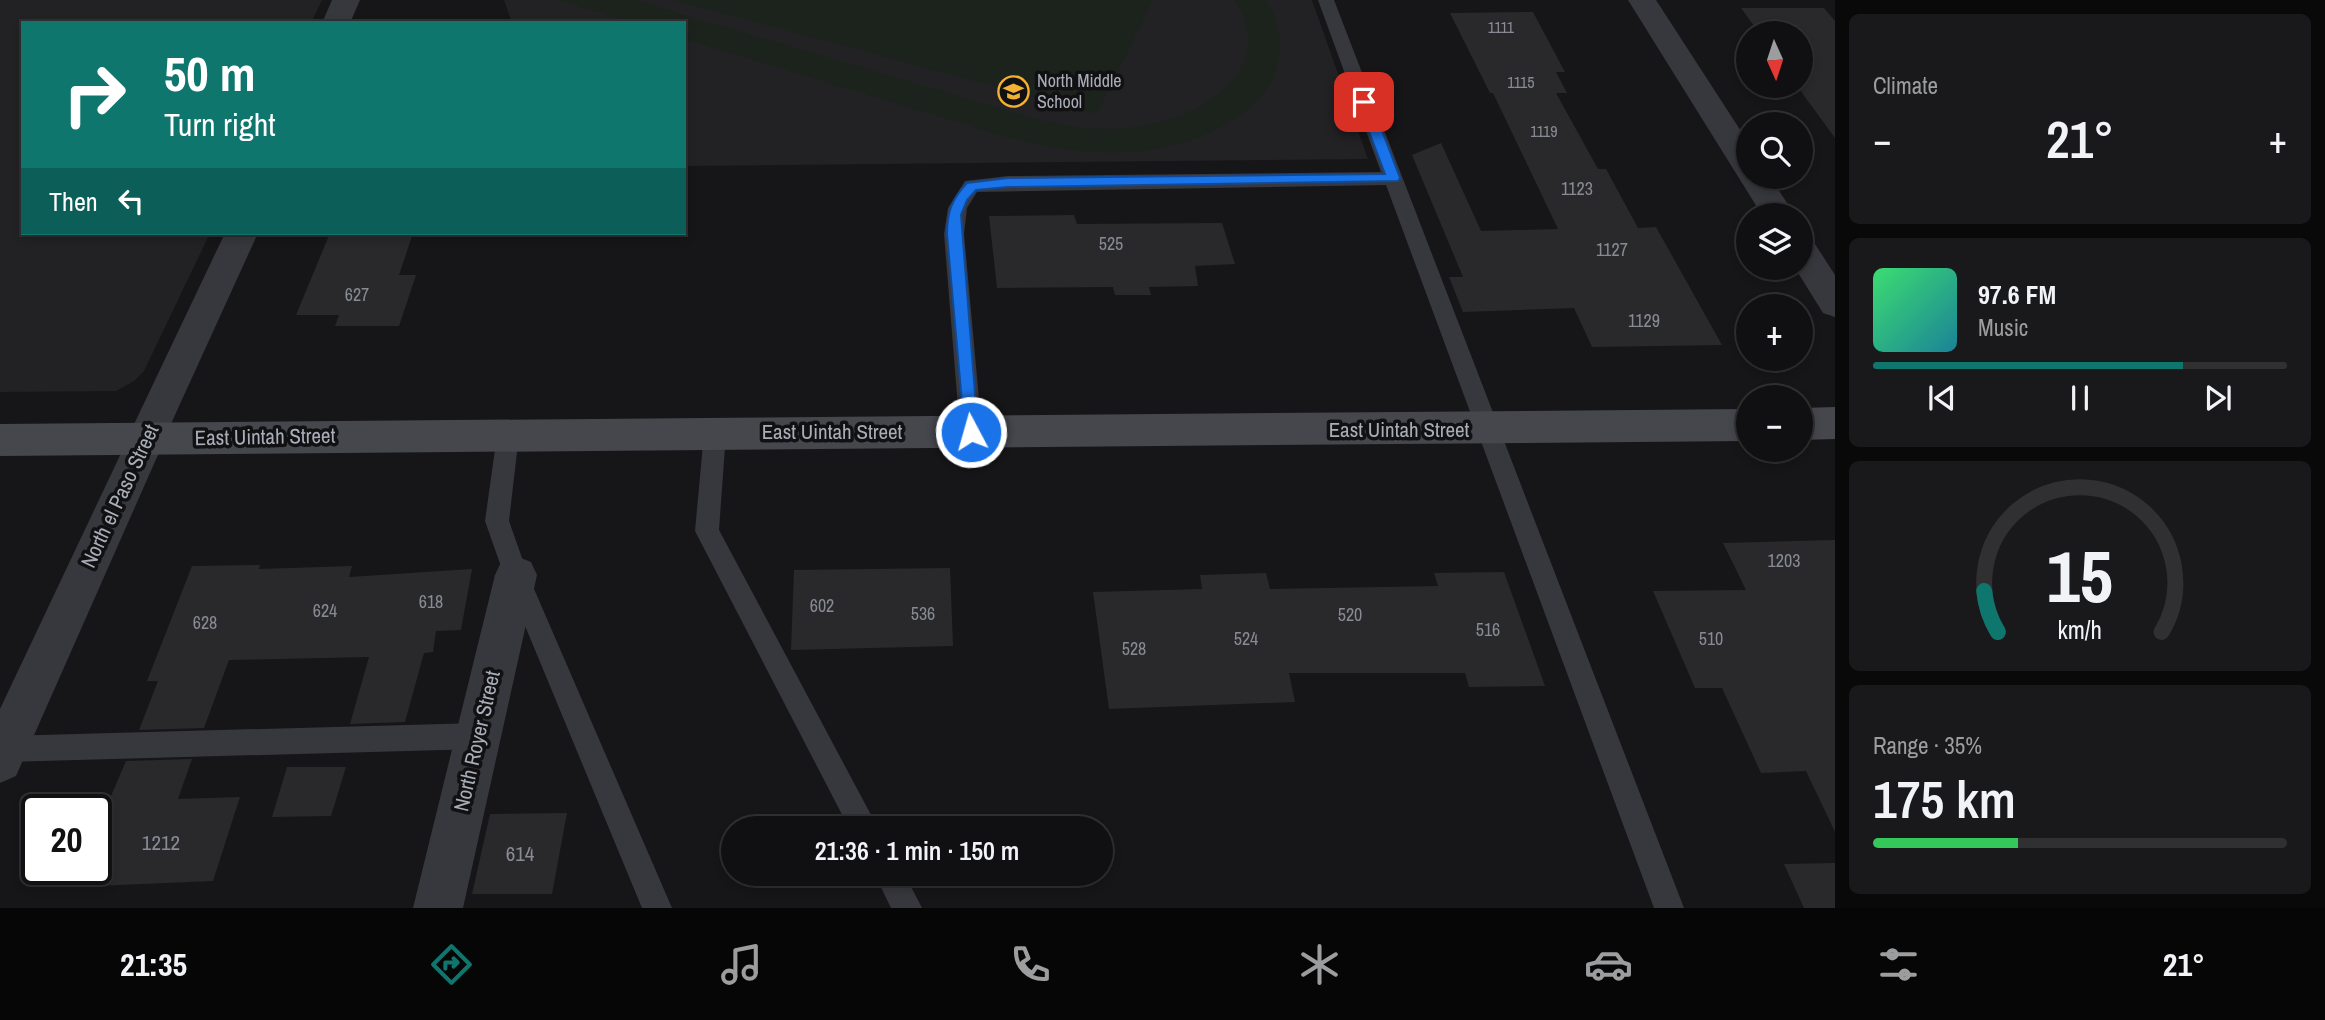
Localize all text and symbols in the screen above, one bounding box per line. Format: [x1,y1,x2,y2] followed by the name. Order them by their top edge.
[1488,16,1515,38] house number: 1111
[1736,21,1813,98] north arrow
[1736,21,1813,462] map controls
[164,40,256,106] text: 50 m
[49,49,140,140] icon: right
[1037,68,1122,114] place label: North Middle School
[1873,70,1938,101] text: Climate
[1507,71,1535,93] house number: 1115
[1334,72,1394,132] pin
[997,74,1031,108] school or university icon: North Middle School
[1345,83,1383,121] icon: arrive
[164,103,276,146] text: Turn right
[2046,104,2114,174] text: 21°
[1736,112,1813,189] button: search
[1873,114,1891,165] text: −
[2269,114,2287,165] text: +
[1530,120,1558,142] house number: 1119
[1561,176,1593,201] house number: 1123
[112,182,150,220] icon: left
[49,184,98,219] text: Then
[1736,203,1813,280] button: layers
[1099,231,1123,256] house number: 525
[1596,237,1628,262] house number: 1127
[1978,277,2056,312] text: 97.6 FM
[345,282,369,307] house number: 627
[1736,294,1813,371] button: +
[1628,308,1660,333] house number: 1129
[1978,312,2028,343] text: Music
[1923,379,1961,417] icon: previous
[2061,379,2099,417] icon: pause
[2199,379,2237,417] icon: next
[1736,385,1813,462] button: −
[934,395,1008,469] position arrow
[1329,415,1470,444] street label: East Uintah Street
[762,417,903,446] street label: East Uintah Street
[74,419,166,572] street label: North el Paso Street
[194,421,336,452] street label: East Uintah Street
[2047,527,2113,625] text: 15
[1768,548,1800,573] house number: 1203
[419,589,443,614] house number: 618
[810,593,834,618] house number: 602
[313,598,337,623] house number: 624
[911,601,935,626] house number: 536
[1338,602,1362,627] house number: 520
[193,610,217,635] house number: 628
[2058,613,2102,647] text: km/h
[1476,617,1500,642] house number: 516
[1234,626,1258,651] house number: 524
[1699,626,1723,651] house number: 510
[1122,636,1146,661] house number: 528
[446,667,507,814] street label: North Royer Street
[1873,730,1982,761] text: Range · 35%
[1873,764,2016,834] text: 175 km
[21,794,112,885] speed limit sign: 20
[142,828,180,857] house number: 1212
[815,833,1019,868] text: 21:36 · 1 min · 150 m
[506,839,535,868] house number: 614
[427,940,476,989] icon: directions
[717,940,766,989] icon: music
[1006,940,1055,989] icon: phone
[1295,940,1344,989] icon: climate
[1584,940,1633,989] icon: car
[1874,940,1923,989] icon: filters
[120,943,187,986] text: 21:35
[2163,943,2205,986] text: 21°

